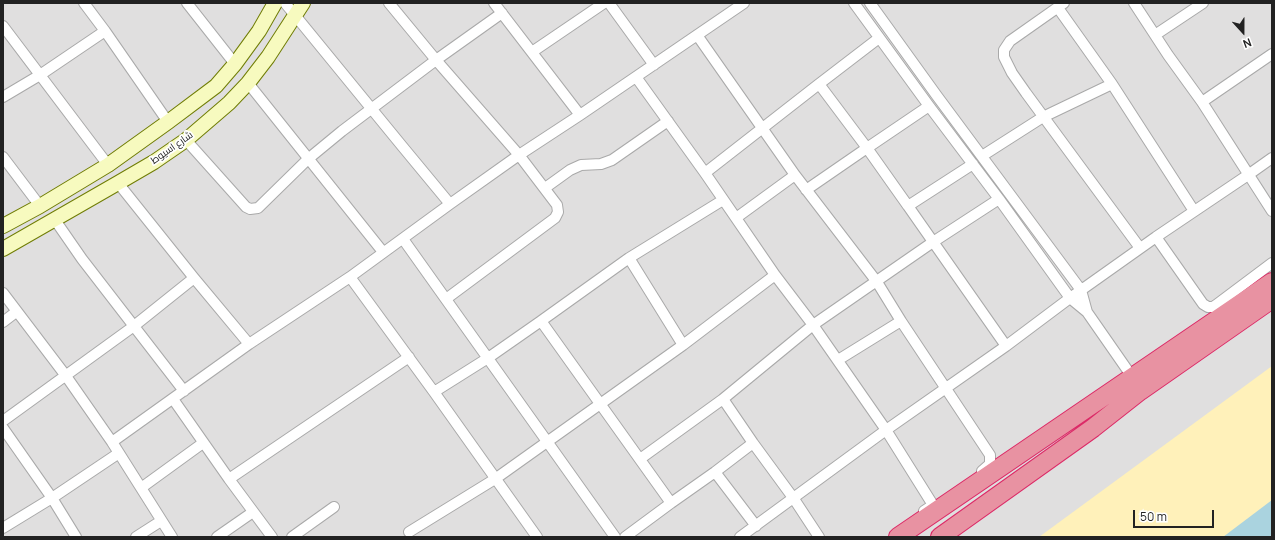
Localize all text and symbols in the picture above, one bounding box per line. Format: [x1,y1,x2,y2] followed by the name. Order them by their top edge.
[1223,12,1263,52] north arrow
[1241,35,1254,52] text: N
[149,129,195,167] street label: شارع اسيوط
[1135,502,1216,528] scale bar
[1140,508,1167,525] text: 50 m

